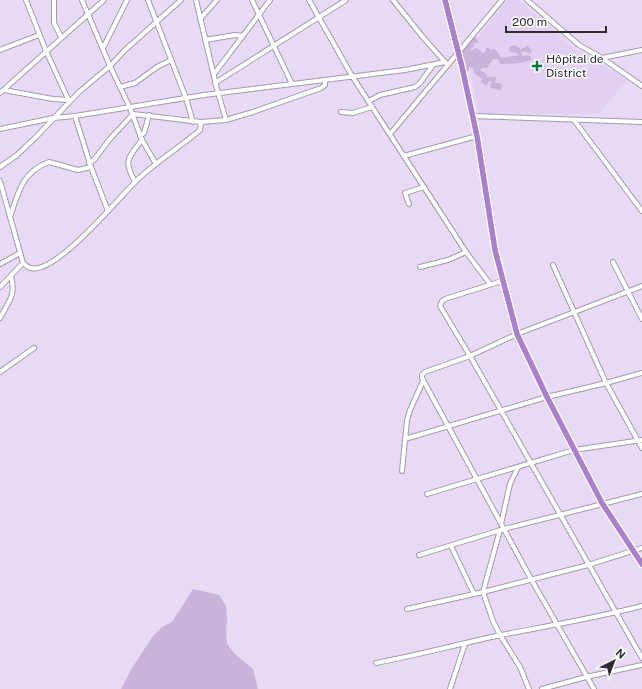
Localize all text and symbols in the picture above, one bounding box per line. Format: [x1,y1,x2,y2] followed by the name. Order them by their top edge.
[506,8,606,34] scale bar
[512,15,547,29] text: 200 m
[546,52,604,80] place label: Hôpital de District
[531,60,543,72] marker: Hôpital de District
[594,641,634,681] north arrow
[613,646,628,661] text: N

